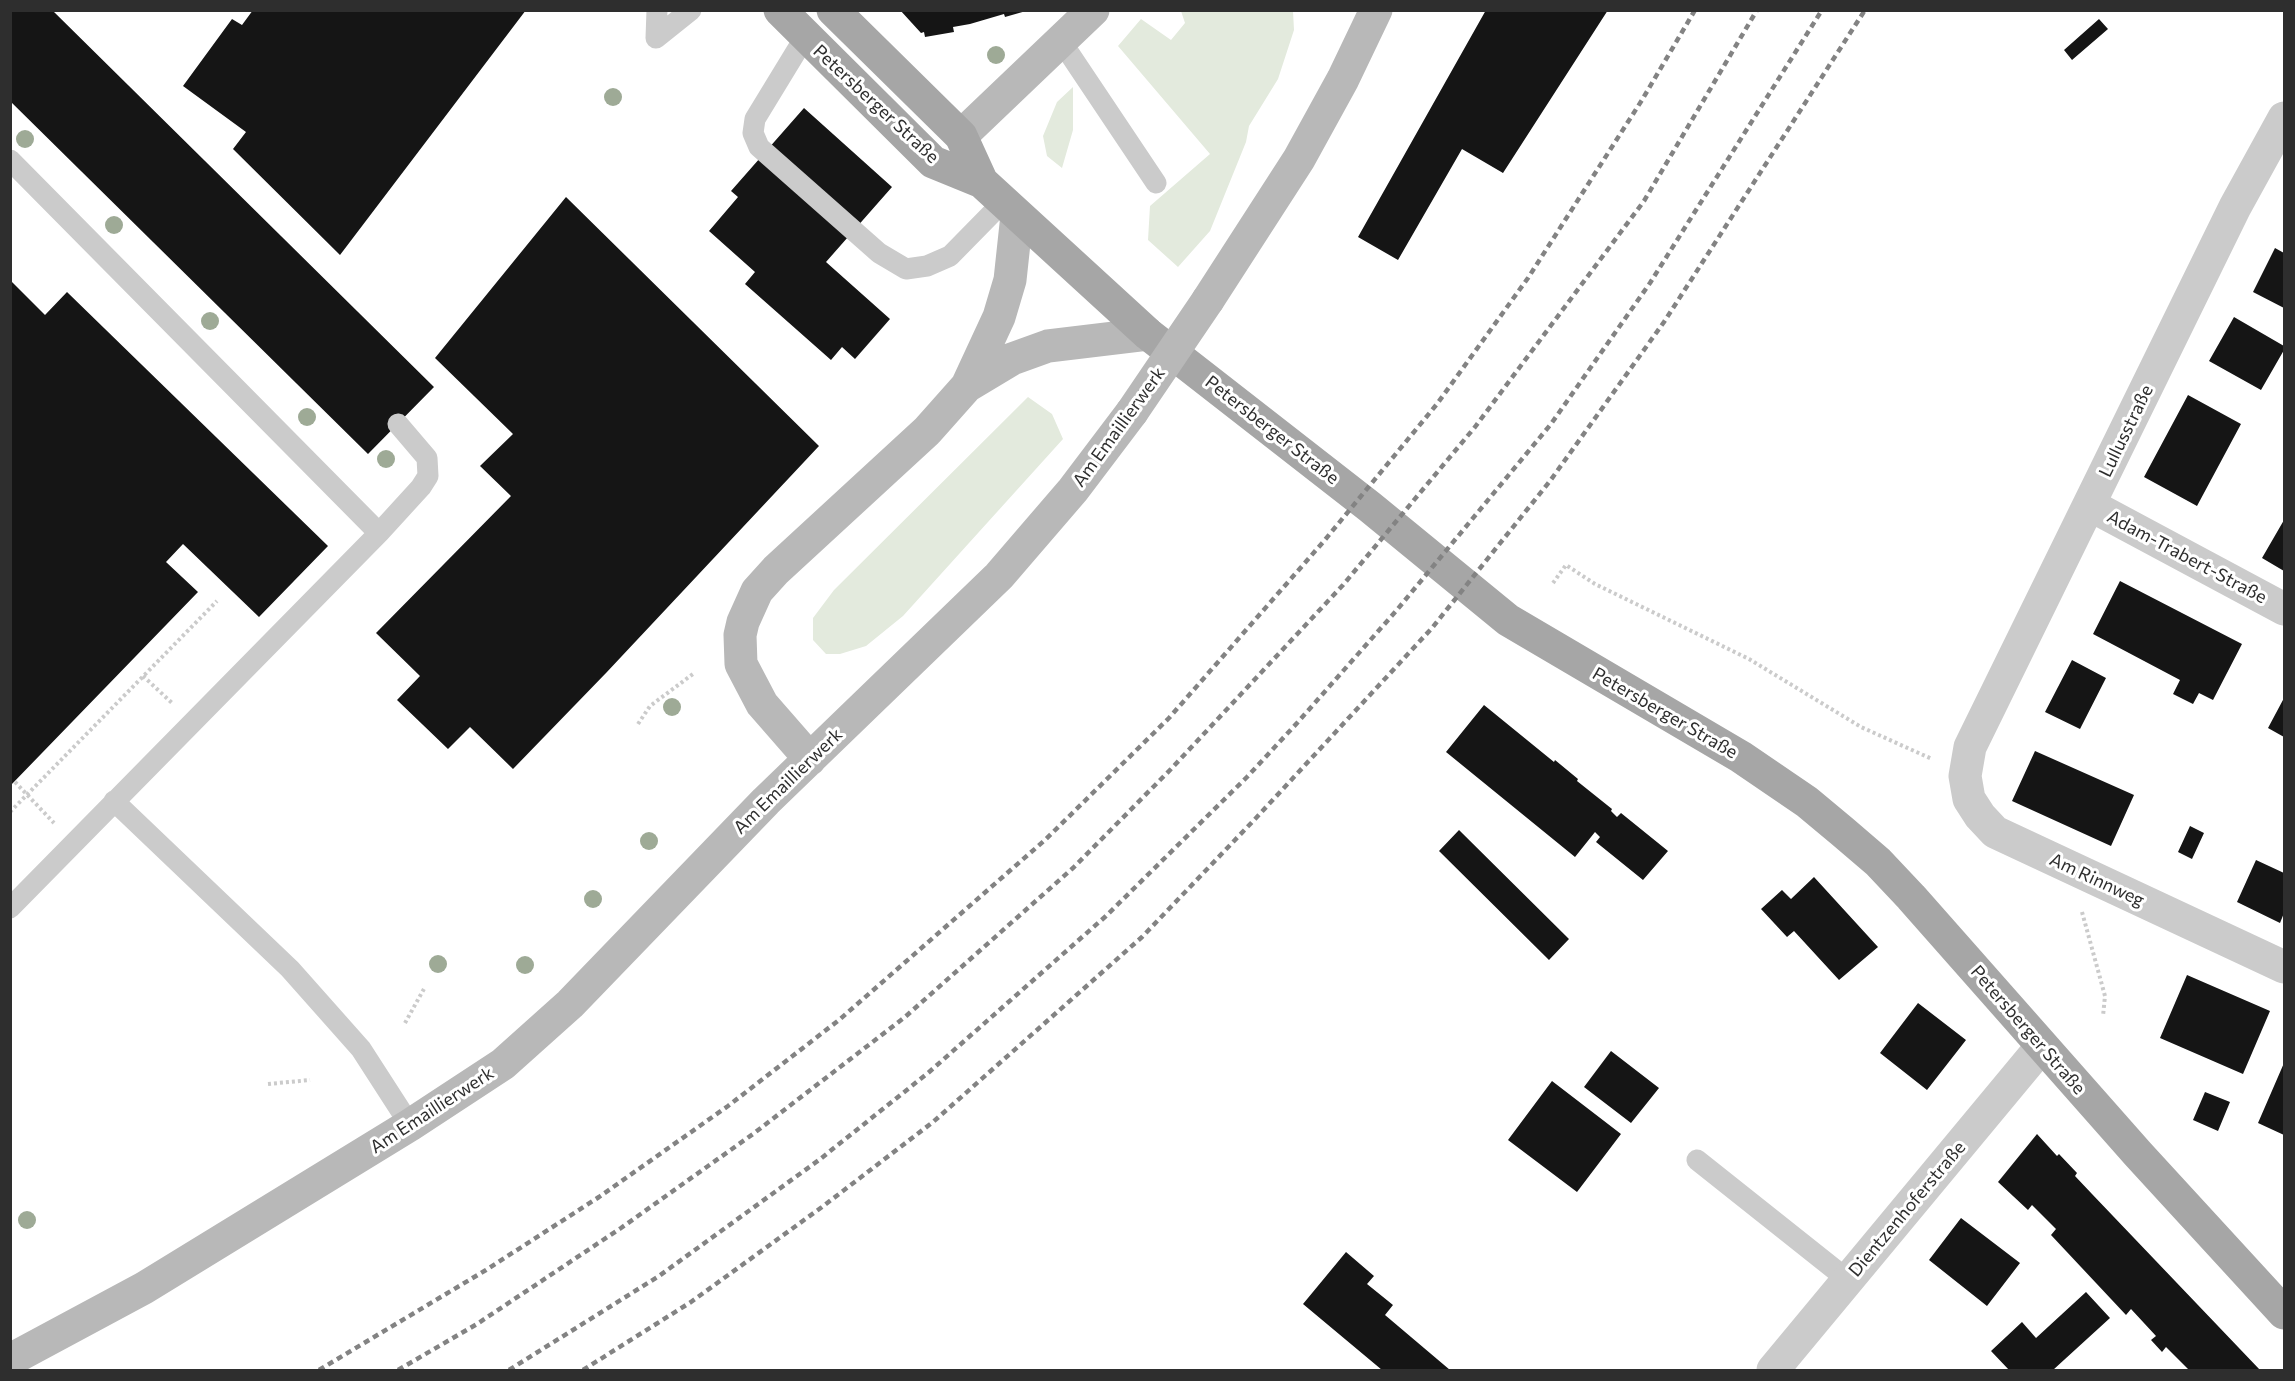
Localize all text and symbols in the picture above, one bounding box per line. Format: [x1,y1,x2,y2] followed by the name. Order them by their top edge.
[809,40,943,168] street label: Petersberger Straße
[1068,363,1170,491] street label: Am Emaillierwerk
[1201,371,1343,489] street label: Petersberger Straße
[2094,381,2158,481] street label: Lullusstraße
[2104,506,2270,608] street label: Adam-Trabert-Straße
[1589,663,1741,763] street label: Petersberger Straße
[729,724,847,838] street label: Am Emaillierwerk
[2046,849,2148,911] street label: Am Rinnweg
[1966,961,2090,1099] street label: Petersberger Straße
[366,1062,498,1158] street label: Am Emaillierwerk
[1844,1137,1970,1281] street label: Dientzenhoferstraße

